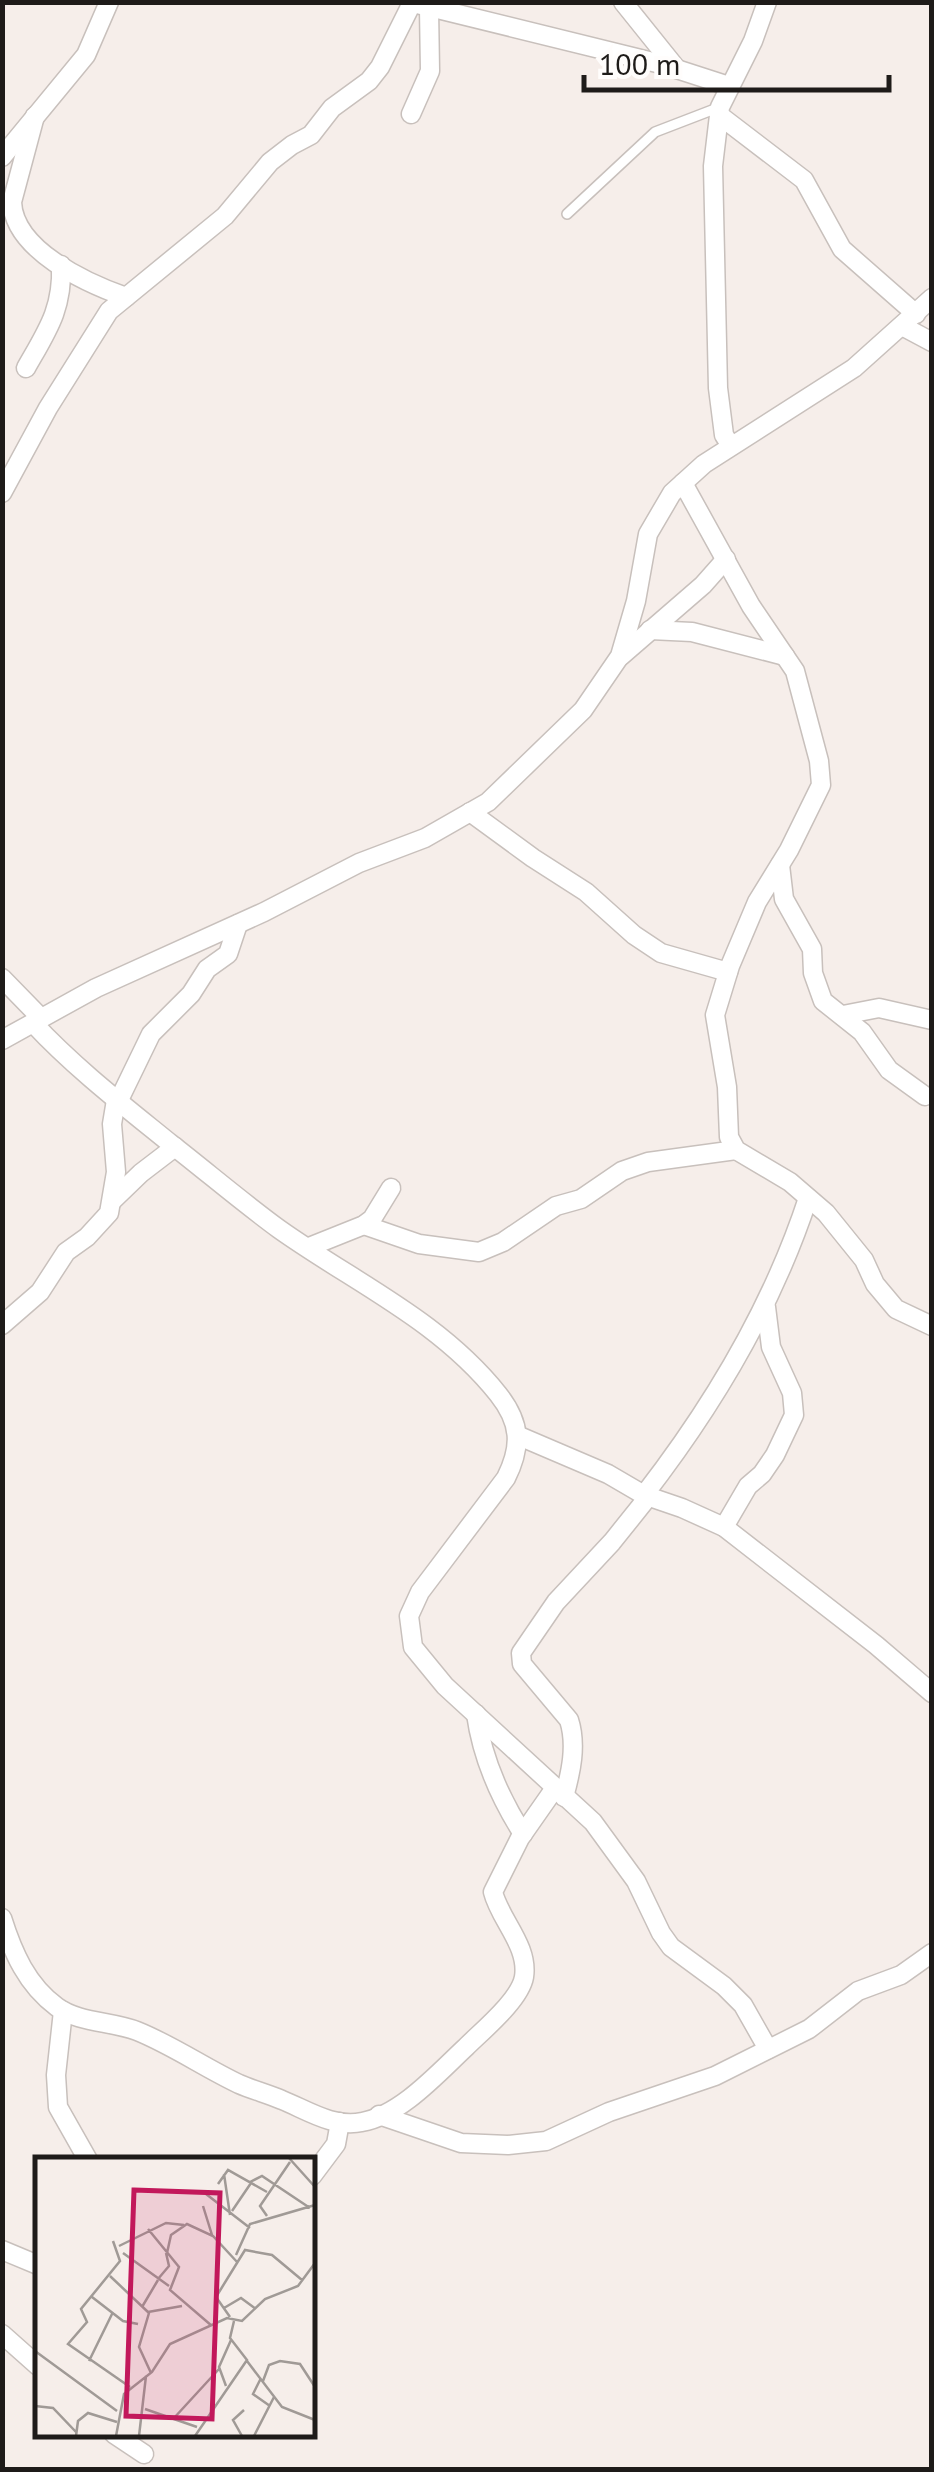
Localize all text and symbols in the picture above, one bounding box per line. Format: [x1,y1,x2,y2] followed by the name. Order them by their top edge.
[584,30,889,92] scale bar
[599,44,680,83] text: 100 m
[35,2157,315,2437] inset map

